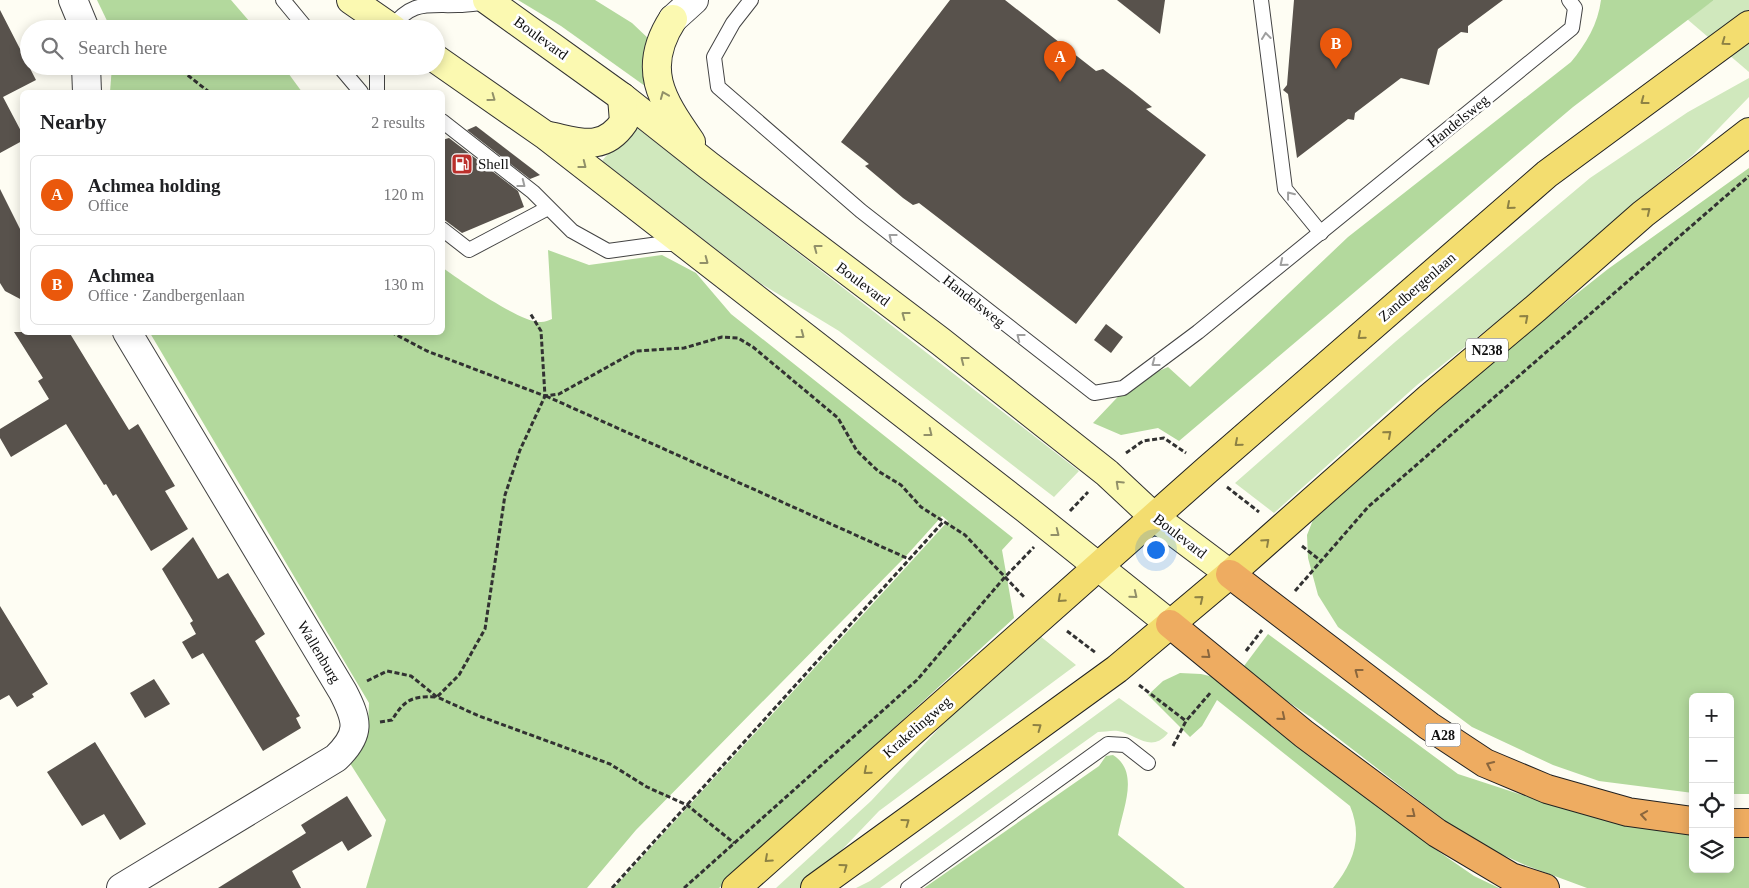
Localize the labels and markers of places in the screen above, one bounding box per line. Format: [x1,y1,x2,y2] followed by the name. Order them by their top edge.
[1320,28,1352,69] pin: B
[1044,41,1076,82] pin: A
[450,152,474,176] fuel station icon: Shell
[478,156,509,172] place label: Shell

